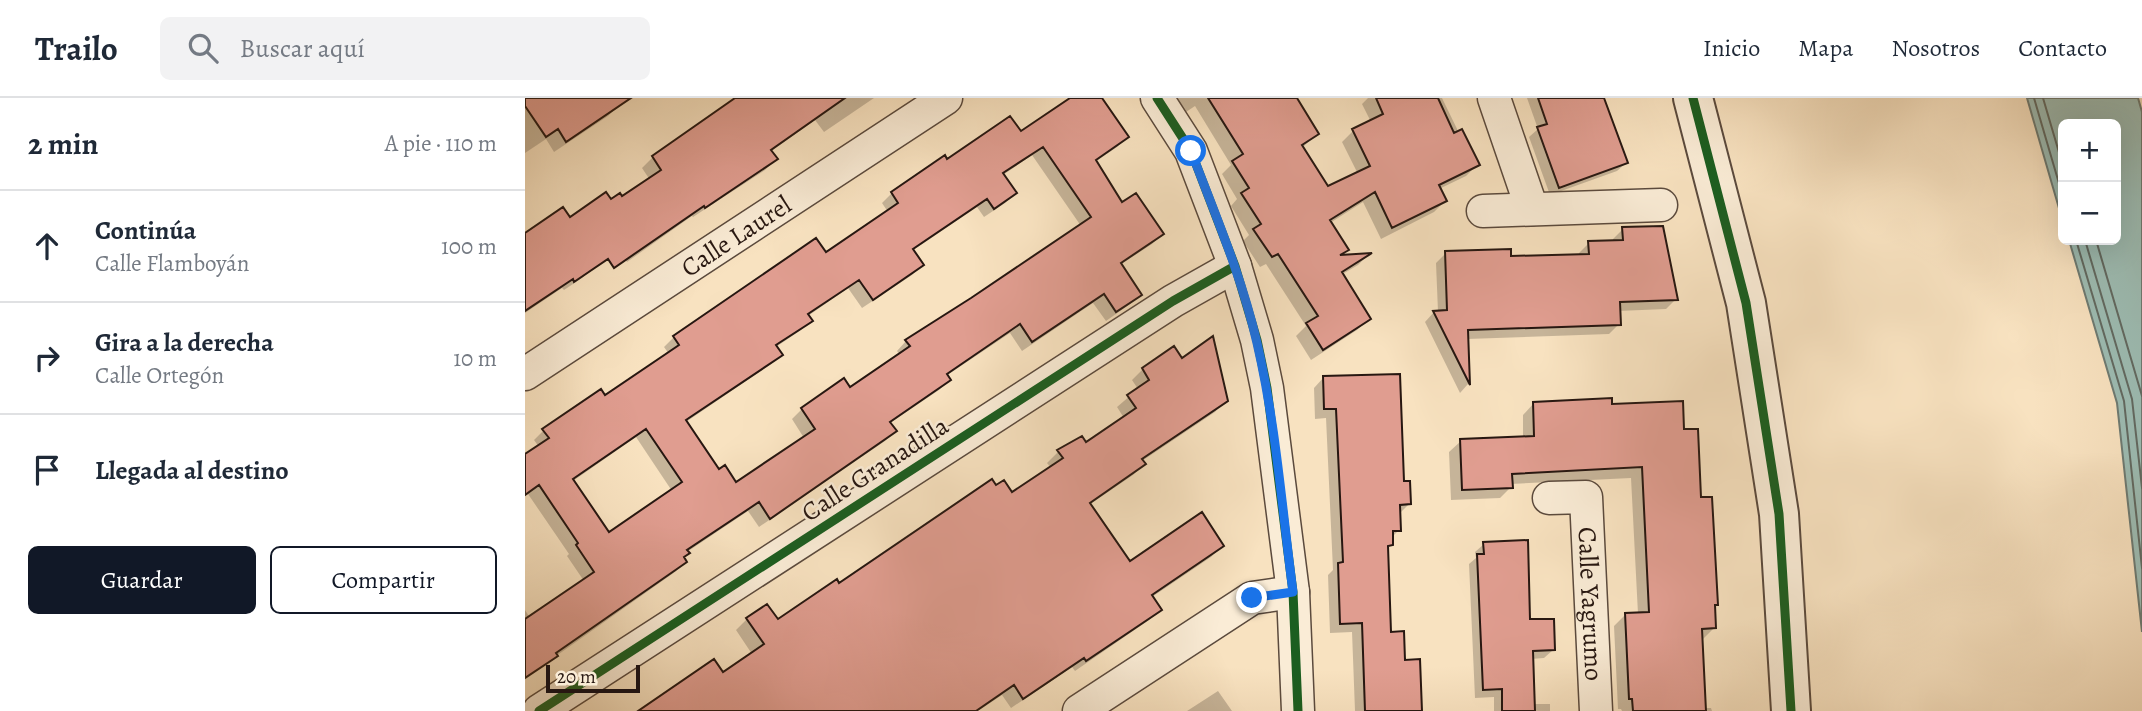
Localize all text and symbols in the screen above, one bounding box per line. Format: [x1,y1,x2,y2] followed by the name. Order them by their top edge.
[160,17,650,80] search box
[35,26,118,71] text: Trailo
[184,29,222,67] icon: search
[240,31,365,66] text: Buscar aquí
[1703,32,1760,64] text: Inicio
[1798,32,1853,64] text: Mapa
[1891,32,1980,64] text: Nosotros
[2018,32,2107,64] text: Contacto
[2058,119,2121,245] map controls
[2058,119,2121,182] button: +
[28,124,98,164] text: 2 min
[385,128,497,159] text: A pie · 110 m
[1175,135,1206,166] route start
[2058,182,2121,245] button: −
[674,187,798,285] street label: Calle Laurel
[95,213,196,248] text: Continúa
[28,227,66,265] icon: ahead
[441,231,497,262] text: 100 m
[95,248,249,279] text: Calle Flamboyán
[95,325,274,360] text: Gira a la derecha
[28,339,66,377] icon: right
[453,343,497,374] text: 10 m
[95,360,224,391] text: Calle Ortegón
[795,408,955,530] street label: Calle Granadilla
[28,451,66,489] icon: arrive
[95,453,289,488] text: Llegada al destino
[1570,526,1612,682] street label: Calle Yagrumo
[28,546,256,614] button: Guardar
[270,546,497,614] button: Compartir
[1236,582,1267,613] route end
[546,662,641,694] scale bar
[557,664,596,690] text: 20 m

